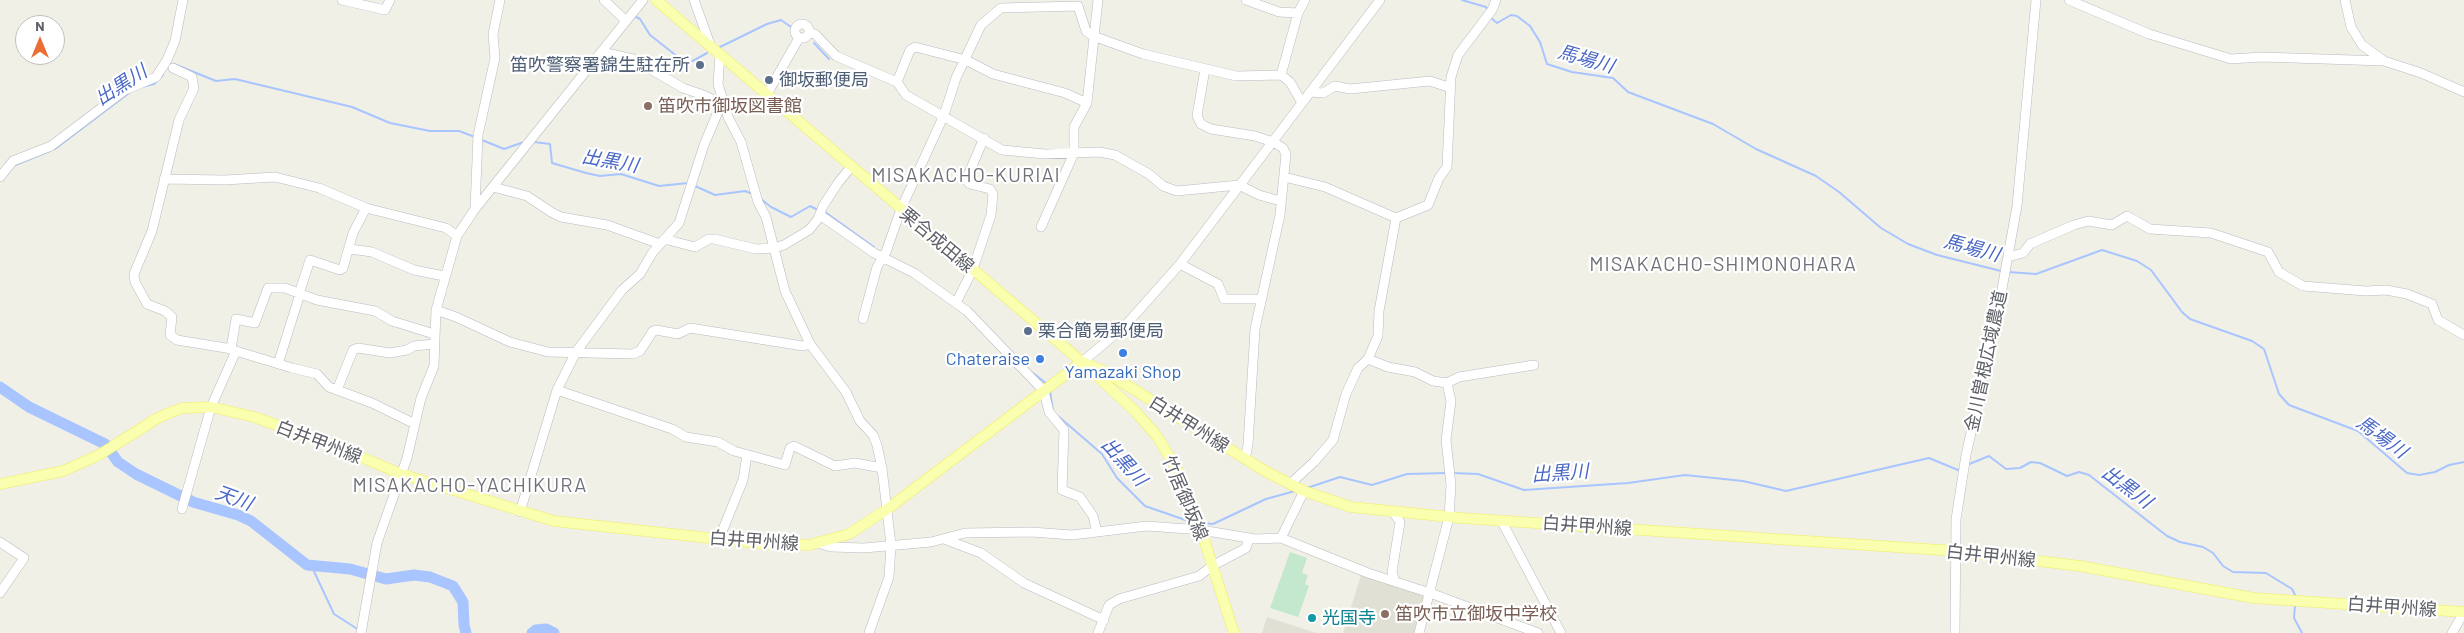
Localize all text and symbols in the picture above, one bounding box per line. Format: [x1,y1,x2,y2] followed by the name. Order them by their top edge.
[15,15,65,65] north arrow
[35,17,45,34] text: N
[1555,40,1617,78] water label: 馬場川
[510,54,690,76] place label: 笛吹警察署錦生駐在所
[694,59,706,71] marker: 笛吹警察署錦生駐在所
[91,60,151,110] water label: 出黒川
[779,69,869,91] place label: 御坂郵便局
[763,74,775,86] marker: 御坂郵便局
[658,95,802,117] place label: 笛吹市御坂図書館
[642,100,654,112] marker: 笛吹市御坂図書館
[580,145,640,177] water label: 出黒川
[869,163,1063,187] district label: MISAKACHO-KURIAI
[896,203,978,277] street label: 栗合成田線
[1942,230,2002,266] water label: 馬場川
[1587,252,1859,276] district label: MISAKACHO-SHIMONOHARA
[1960,288,2012,434] street label: 金川曽根広域農道
[1038,320,1164,342] place label: 栗合簡易郵便局
[1022,325,1034,337] marker: 栗合簡易郵便局
[1117,347,1129,359] marker: Yamazaki Shop
[946,348,1030,370] place label: Chateraise
[1034,353,1046,365] marker: Chateraise
[1065,361,1181,383] place label: Yamazaki Shop
[1145,391,1233,457] street label: 白井甲州線
[2352,411,2412,463] water label: 馬場川
[273,416,365,468] street label: 白井甲州線
[1096,433,1152,491] water label: 出黒川
[1157,452,1213,544] street label: 竹居御坂線
[1531,460,1589,486] water label: 出黒川
[2097,461,2157,513] water label: 出黒川
[350,473,590,497] district label: MISAKACHO-YACHIKURA
[212,481,256,515] water label: 天川
[1541,512,1633,540] street label: 白井甲州線
[708,527,800,555] street label: 白井甲州線
[1945,541,2037,571] street label: 白井甲州線
[2346,593,2438,621] street label: 白井甲州線
[1395,603,1557,625] place label: 笛吹市立御坂中学校
[1322,607,1376,629] place label: 光国寺
[1379,608,1391,620] marker: 笛吹市立御坂中学校
[1306,612,1318,624] marker: 光国寺

